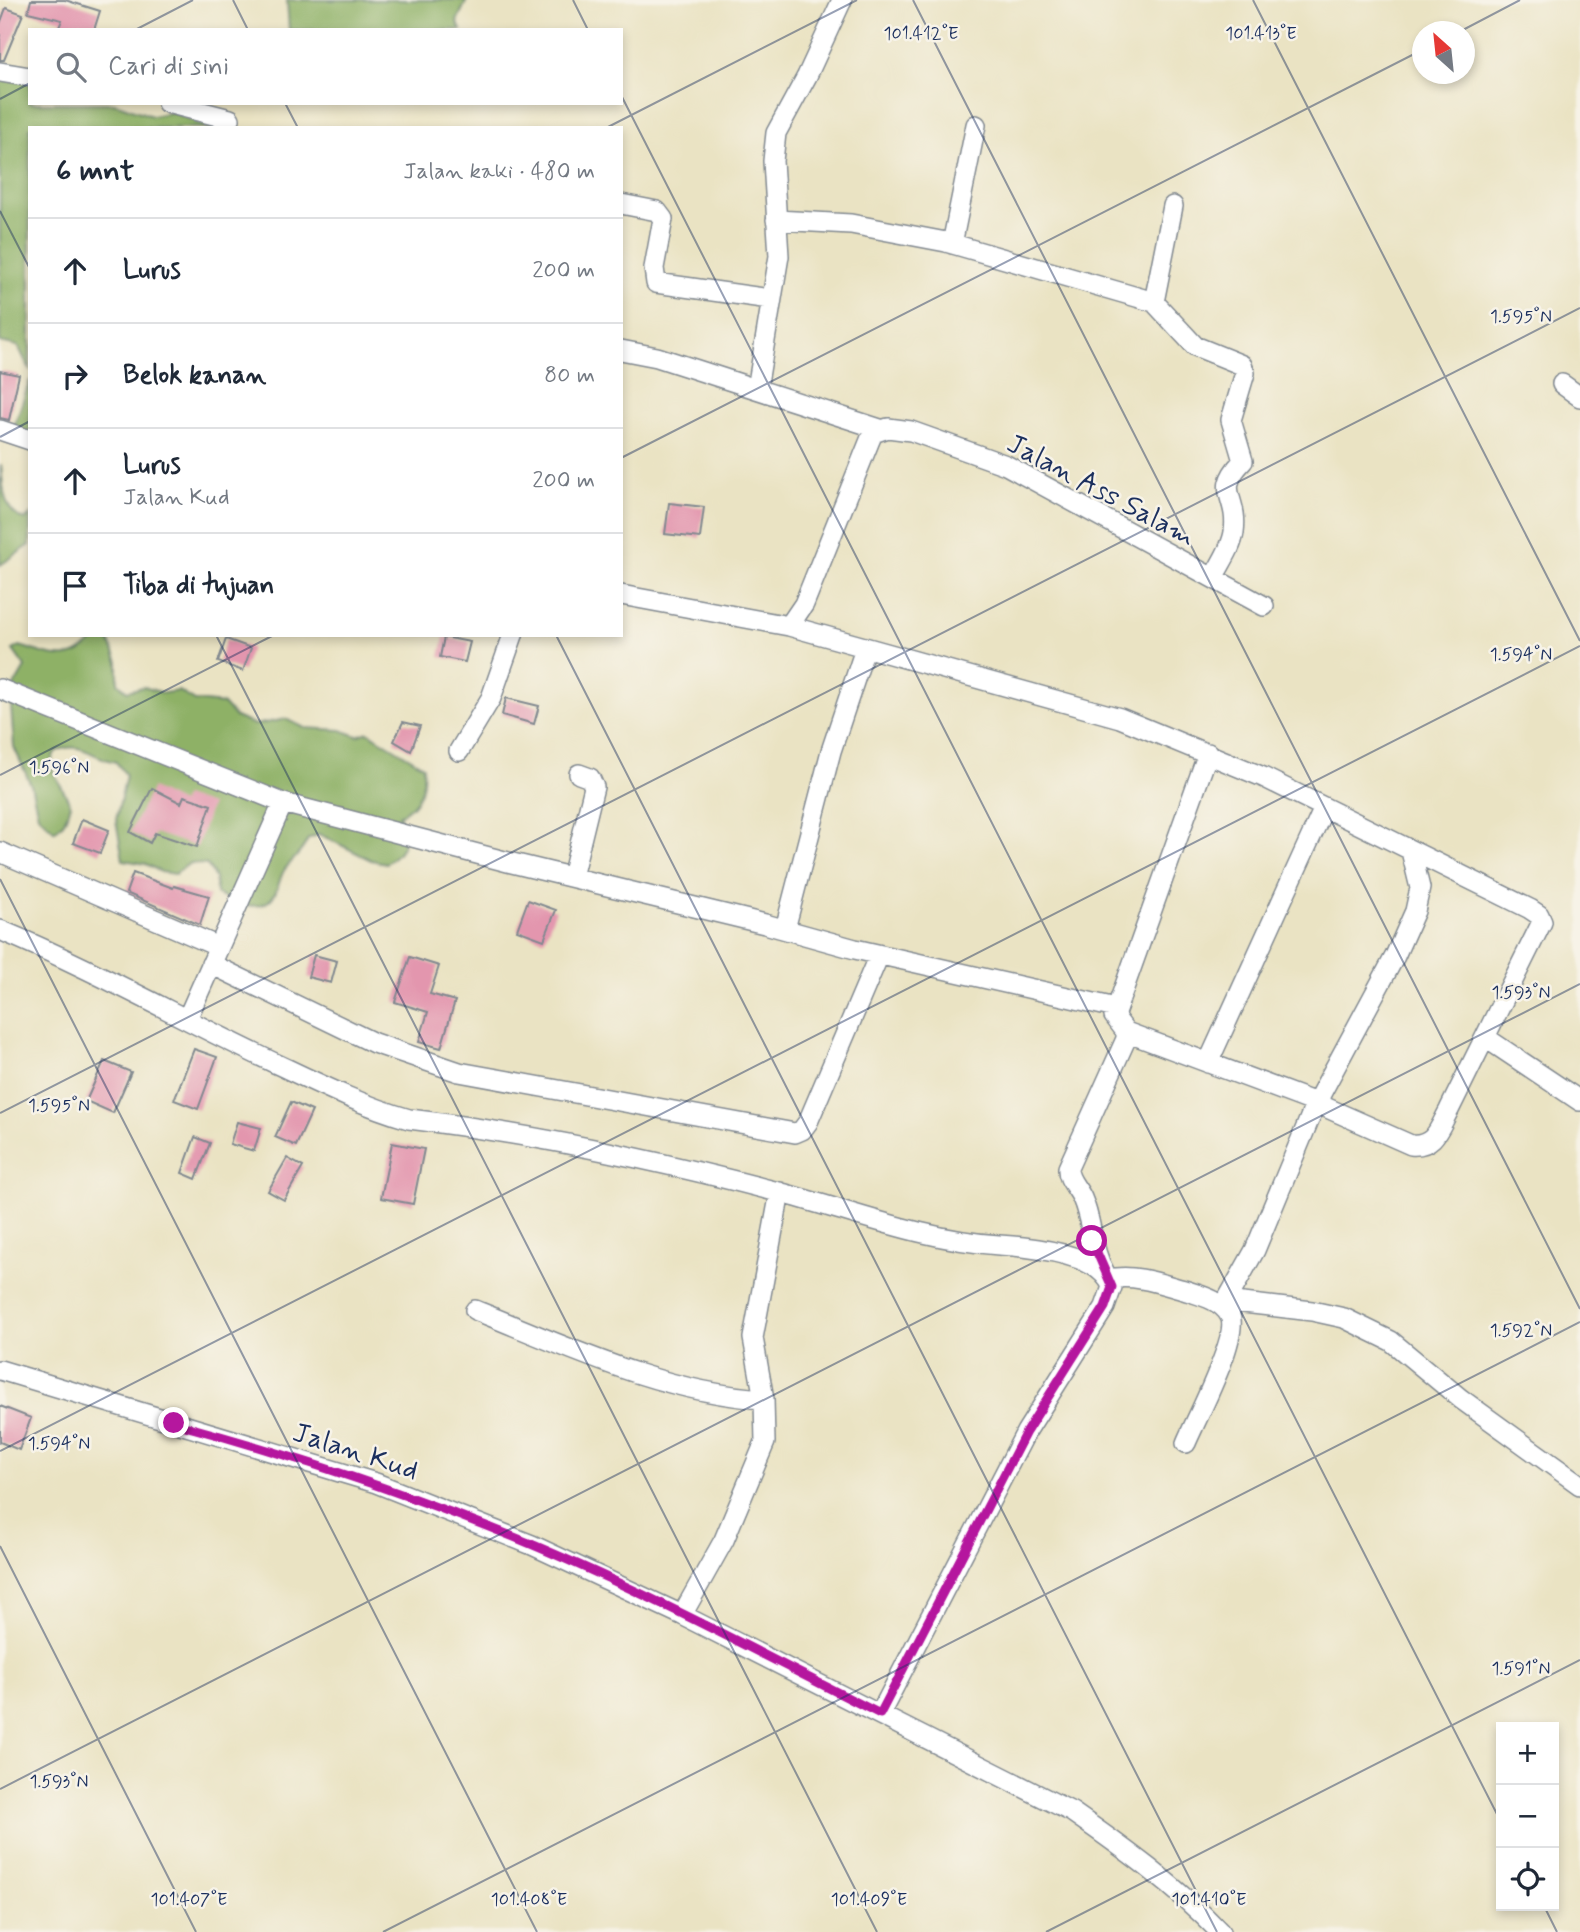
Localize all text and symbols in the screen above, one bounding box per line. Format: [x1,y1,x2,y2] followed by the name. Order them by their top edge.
[1412,21,1475,84] north arrow
[883,22,959,46] text: 101.412°E
[1225,22,1297,46] text: 101.413°E
[28,28,623,105] search box
[52,48,90,86] icon: search
[108,50,229,84] text: Cari di sini
[56,152,134,191] text: 6 mnt
[403,157,595,187] text: Jalan kaki · 480 m
[56,252,94,290] icon: ahead
[123,254,181,288] text: Lurus
[532,256,595,286] text: 200 m
[1490,305,1552,329] text: 1.595°N
[56,357,94,395] icon: right
[123,359,266,393] text: Belok kanan
[544,361,595,391] text: 80 m
[1000,426,1202,556] street label: Jalan Ass Salam
[123,449,181,483] text: Lurus
[56,462,94,500] icon: ahead
[532,466,595,496] text: 200 m
[123,483,230,513] text: Jalan Kud
[56,567,94,605] icon: arrive
[123,569,274,603] text: Tiba di tujuan
[1490,643,1552,667] text: 1.594°N
[29,756,89,780] text: 1.596°N
[1491,981,1551,1005] text: 1.593°N
[28,1094,90,1118] text: 1.595°N
[1076,1225,1107,1256] route start
[1490,1319,1552,1343] text: 1.592°N
[158,1407,189,1438] route end
[288,1415,423,1490] street label: Jalan Kud
[28,1432,90,1456] text: 1.594°N
[1492,1657,1550,1681] text: 1.591°N
[1496,1722,1559,1911] map controls
[1496,1722,1559,1785] button: +
[29,1770,89,1794] text: 1.593°N
[1496,1785,1559,1848] button: −
[1496,1848,1559,1911] button: locate
[151,1888,228,1912] text: 101.407°E
[491,1888,567,1912] text: 101.408°E
[831,1888,907,1912] text: 101.409°E
[1171,1888,1247,1912] text: 101.410°E

